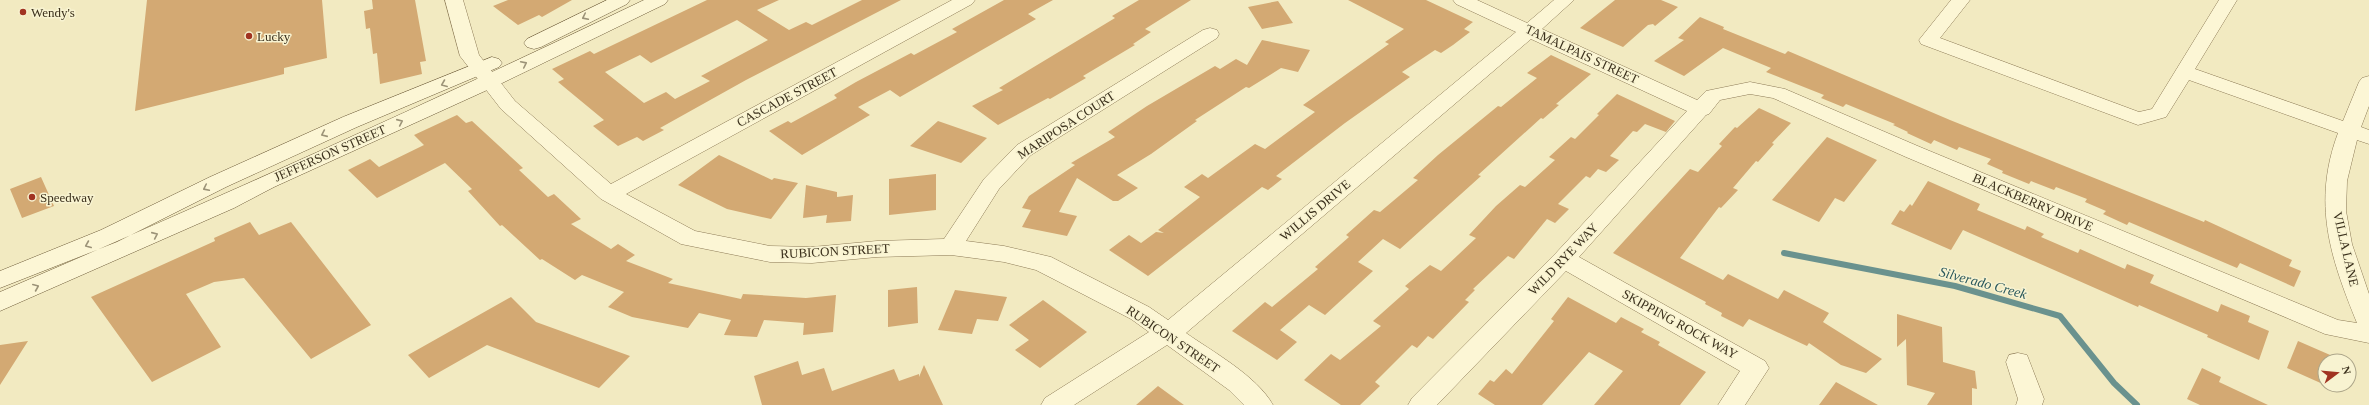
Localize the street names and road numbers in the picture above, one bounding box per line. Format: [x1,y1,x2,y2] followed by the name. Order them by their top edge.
[1523,21,1641,87] street label: TAMALPAIS STREET
[734,64,840,130] street label: CASCADE STREET
[1015,88,1118,162] street label: MARIPOSA COURT
[272,122,388,184] street label: JEFFERSON STREET
[1971,170,2095,234] street label: BLACKBERRY DRIVE
[1277,176,1353,244] street label: WILLIS DRIVE
[2330,210,2362,288] street label: VILLA LANE
[1525,220,1601,298] street label: WILD RYE WAY
[780,241,890,261] street label: RUBICON STREET
[1620,286,1741,362] street label: SKIPPING ROCK WAY
[1123,302,1223,376] street label: RUBICON STREET

